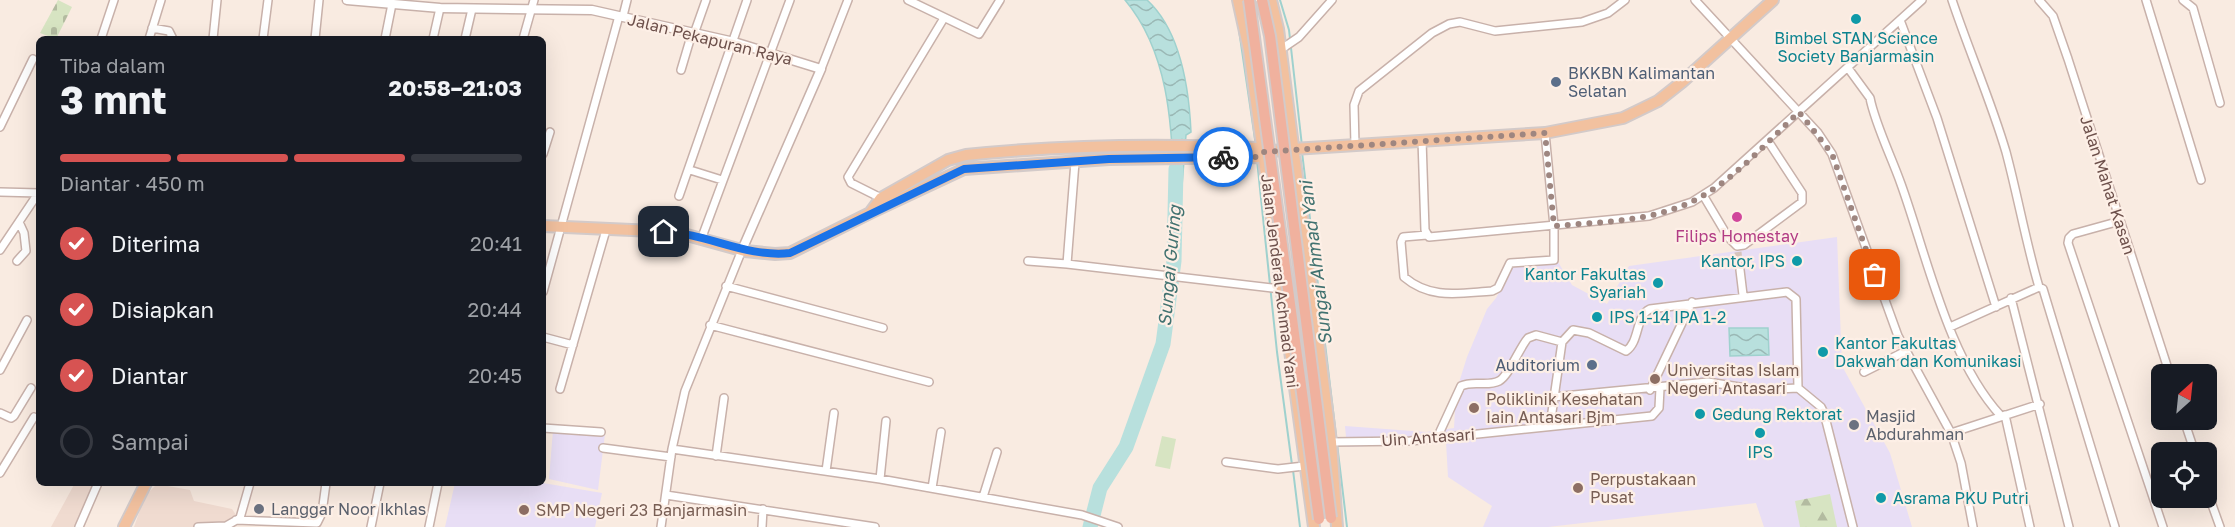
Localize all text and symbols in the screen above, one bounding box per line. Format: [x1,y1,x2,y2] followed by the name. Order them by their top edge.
[626,9,794,69] street label: Jalan Pekapuran Raya
[1849,12,1863,26] marker: Bimbel STAN Science Society Banjarmasin
[1774,28,1938,66] place label: Bimbel STAN Science Society Banjarmasin
[60,53,165,77] text: Tiba dalam
[1568,63,1715,101] place label: BKKBN Kalimantan Selatan
[389,74,522,101] text: 20:58–21:03
[1549,75,1563,89] marker: BKKBN Kalimantan Selatan
[60,76,167,123] text: 3 mnt
[2076,113,2140,257] street label: Jalan Mahat Kasan
[1193,127,1253,187] courier
[1207,141,1240,174] icon: bike
[60,171,205,195] text: Diantar · 450 m
[1257,173,1303,389] street label: Jalan Jenderal Achmad Yani
[1294,178,1336,346] water label: Sungai Ahmad Yani
[1153,202,1185,327] water label: Sungai Guring
[638,206,689,257] pin
[1730,210,1744,224] marker: Filips Homestay
[647,215,680,248] icon: home
[1675,226,1799,246] place label: Filips Homestay
[60,227,93,260] icon: check
[111,230,200,257] text: Diterima
[470,231,522,255] text: 20:41
[1849,249,1900,300] pin
[1701,251,1785,271] place label: Kantor, IPS
[1790,254,1804,268] marker: Kantor, IPS
[1858,258,1891,291] icon: bag
[1524,264,1646,302] place label: Kantor Fakultas Syariah
[1651,276,1665,290] marker: Kantor Fakultas Syariah
[60,293,93,326] icon: check
[111,296,214,323] text: Disiapkan
[468,297,522,321] text: 20:44
[1609,307,1726,327] place label: IPS 1-14 IPA 1-2
[1590,310,1604,324] marker: IPS 1-14 IPA 1-2
[1835,333,2022,371] place label: Kantor Fakultas Dakwah dan Komunikasi
[1816,345,1830,359] marker: Kantor Fakultas Dakwah dan Komunikasi
[1495,355,1580,375] place label: Auditorium
[1585,358,1599,372] marker: Auditorium
[60,359,93,392] icon: check
[1667,360,1799,398] place label: Universitas Islam Negeri Antasari
[111,362,188,389] text: Diantar
[468,363,522,387] text: 20:45
[2151,364,2217,430] north arrow
[2151,364,2217,508] map controls
[1648,372,1662,386] marker: Universitas Islam Negeri Antasari
[1486,389,1643,427] place label: Poliklinik Kesehatan Iain Antasari Bjm
[1467,401,1481,415] marker: Poliklinik Kesehatan Iain Antasari Bjm
[1712,404,1842,424] place label: Gedung Rektorat
[1866,406,1964,444] place label: Masjid Abdurahman
[1693,407,1707,421] marker: Gedung Rektorat
[1847,418,1861,432] marker: Masjid Abdurahman
[1381,424,1475,450] street label: Uin Antasari
[1753,426,1767,440] marker: IPS
[111,428,189,455] text: Sampai
[1747,442,1773,462] place label: IPS
[2151,442,2217,508] button: locate
[1590,469,1696,507] place label: Perpustakaan Pusat
[1571,481,1585,495] marker: Perpustakaan Pusat
[1893,488,2029,508] place label: Asrama PKU Putri
[1874,491,1888,505] marker: Asrama PKU Putri
[271,499,426,519] place label: Langgar Noor Ikhlas
[536,500,747,520] place label: SMP Negeri 23 Banjarmasin
[252,502,266,516] marker: Langgar Noor Ikhlas
[517,503,531,517] marker: SMP Negeri 23 Banjarmasin

